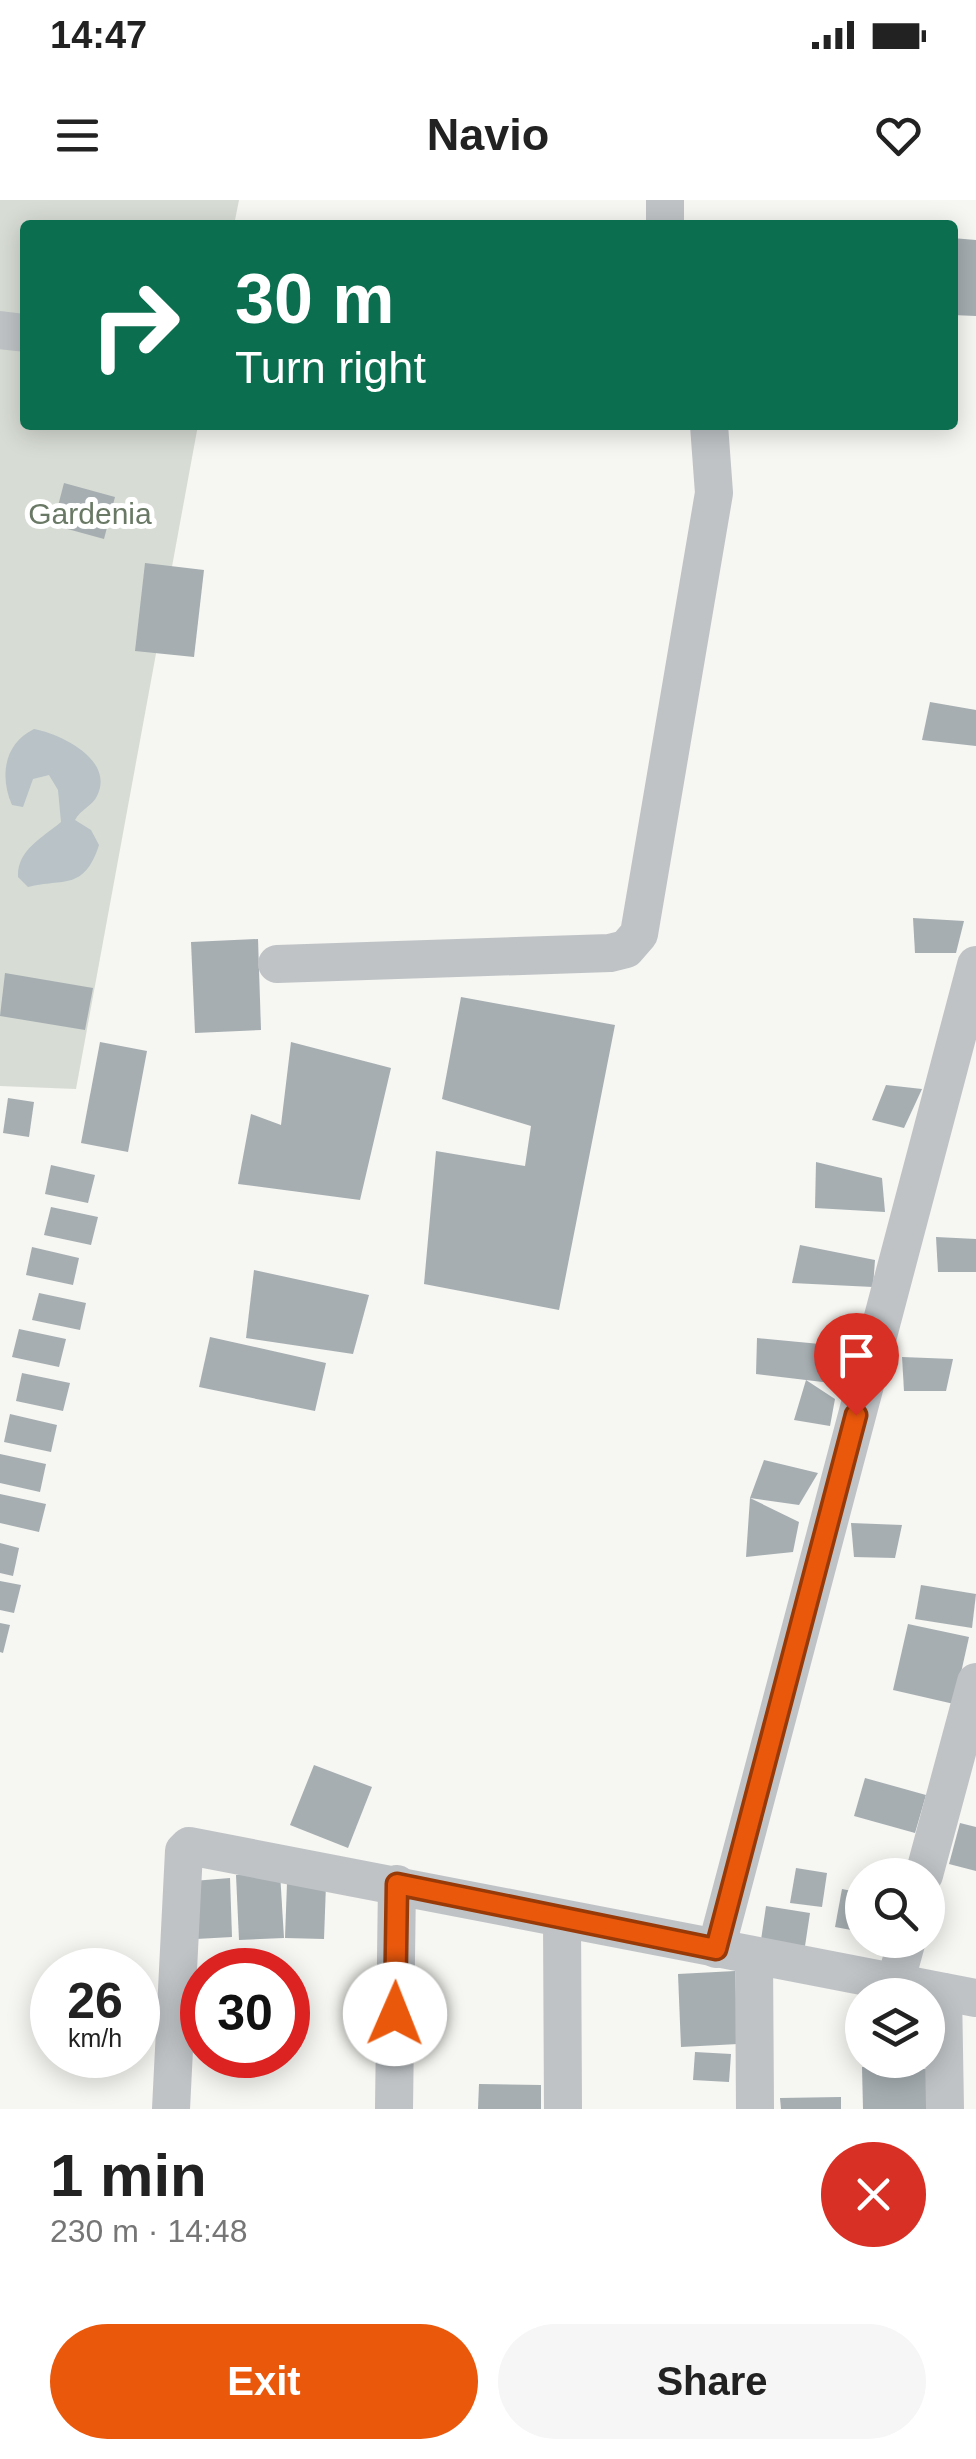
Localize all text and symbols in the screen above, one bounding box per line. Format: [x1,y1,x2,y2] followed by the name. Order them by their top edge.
[50,14,147,56] text: 14:47
[50,108,105,163] icon: menu
[871,108,926,163] icon: heart
[427,109,549,160] text: Navio
[70,260,200,390] icon: right
[235,260,395,338] text: 30 m
[235,342,426,393] text: Turn right
[28,497,152,530] park label: Gardenia
[814,1313,899,1416] pin
[829,1328,884,1383] icon: arrive
[845,1858,945,2078] map controls
[845,1858,945,1958] button: search
[180,1948,310,2078] speed limit sign: 30
[343,1962,447,2066] position arrow
[67,1973,123,2029] text: 26
[845,1978,945,2078] button: layers
[68,2024,122,2052] text: km/h
[50,2142,207,2209] text: 1 min
[821,2142,926,2247] button: close
[50,2213,247,2249] text: 230 m · 14:48
[50,2324,478,2439] button: Exit
[498,2324,926,2439] button: Share

